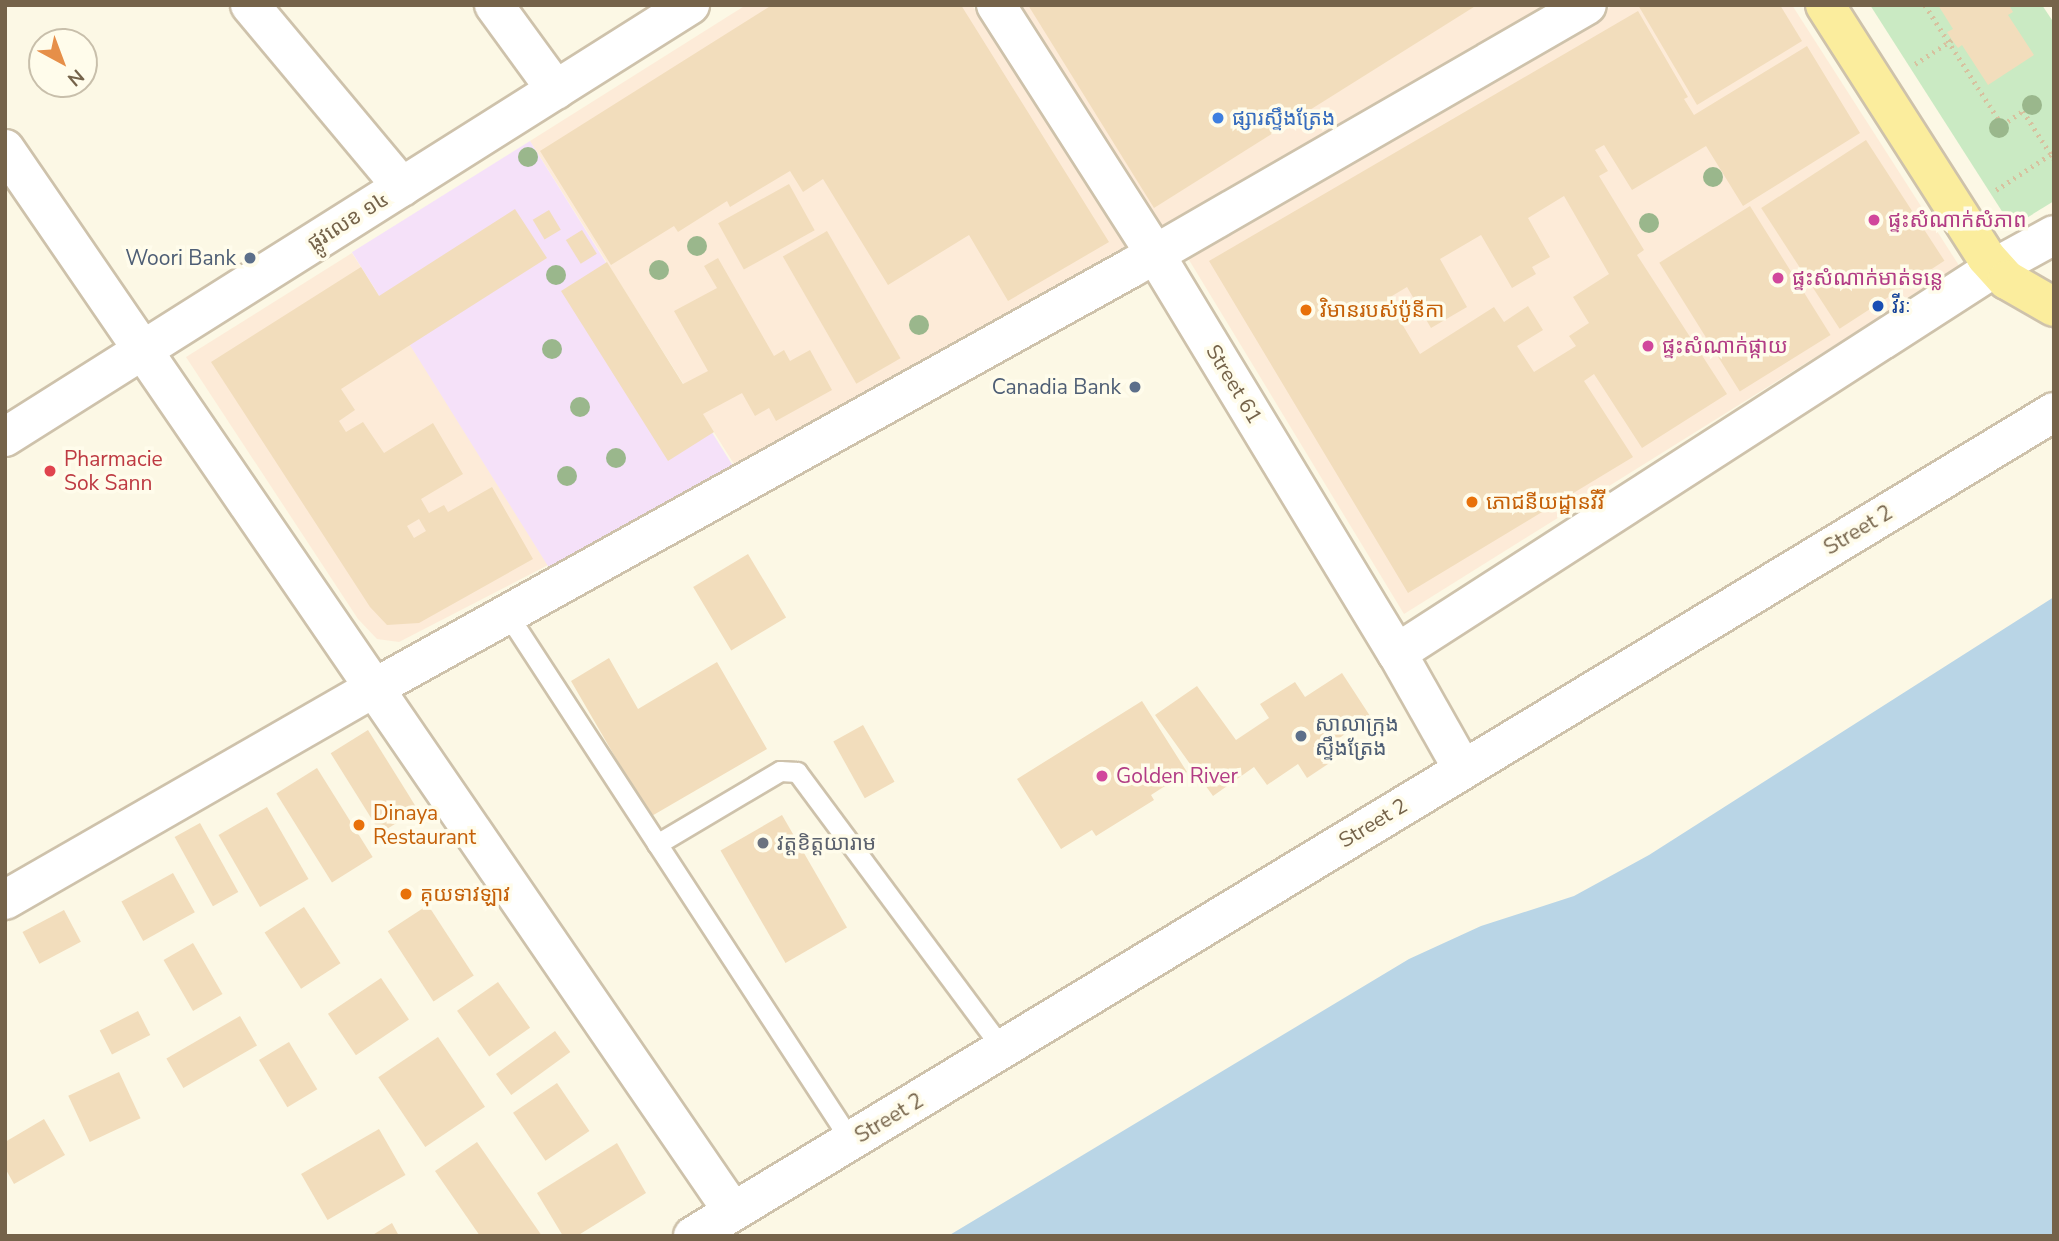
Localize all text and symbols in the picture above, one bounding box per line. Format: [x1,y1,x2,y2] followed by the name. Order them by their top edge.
[28,28,98,98] north arrow
[62,63,89,92] text: N
[1232,105,1335,131] place label: ផ្សារស្ទឹងត្រែង
[1210,110,1226,126] marker: ផ្សារស្ទឹងត្រែង
[303,186,393,256] street label: ផ្លូវលេខ ១៤
[1888,207,2027,233] place label: ផ្ទះសំណាក់សំភាព
[1866,212,1882,228] marker: ផ្ទះសំណាក់សំភាព
[125,245,236,271] place label: Woori Bank
[242,250,258,266] marker: Woori Bank
[1792,265,1943,291] place label: ផ្ទះសំណាក់មាត់ទន្លេ
[1770,270,1786,286] marker: ផ្ទះសំណាក់មាត់ទន្លេ
[1892,293,1911,319] place label: វីរៈ
[1320,297,1445,323] place label: វិមានរបស់ប៉ូនីកា
[1870,298,1886,314] marker: វីរៈ
[1298,302,1314,318] marker: វិមានរបស់ប៉ូនីកា
[1662,333,1788,359] place label: ផ្ទះសំណាក់ផ្កាយ
[1640,338,1656,354] marker: ផ្ទះសំណាក់ផ្កាយ
[1201,340,1267,428] street label: Street 61
[992,374,1121,400] place label: Canadia Bank
[1127,379,1143,395] marker: Canadia Bank
[64,446,163,496] place label: Pharmacie Sok Sann
[42,463,58,479] marker: Pharmacie Sok Sann
[1486,489,1605,515] place label: ភោជនីយដ្ឋានវីវី
[1464,494,1480,510] marker: ភោជនីយដ្ឋានវីវី
[1819,500,1897,560] street label: Street 2
[1315,711,1399,761] place label: សាលាក្រុង ស្ទឹងត្រែង
[1293,728,1309,744] marker: សាលាក្រុង ស្ទឹងត្រែង
[1116,763,1238,789] place label: Golden River
[1094,768,1110,784] marker: Golden River
[1334,793,1412,853] street label: Street 2
[373,800,476,850] place label: Dinaya Restaurant
[351,817,367,833] marker: Dinaya Restaurant
[777,830,876,856] place label: វត្តខិត្តយារាម
[755,835,771,851] marker: វត្តខិត្តយារាម
[420,881,510,907] place label: គុយទាវឡាវ
[398,886,414,902] marker: គុយទាវឡាវ
[850,1088,928,1148] street label: Street 2

